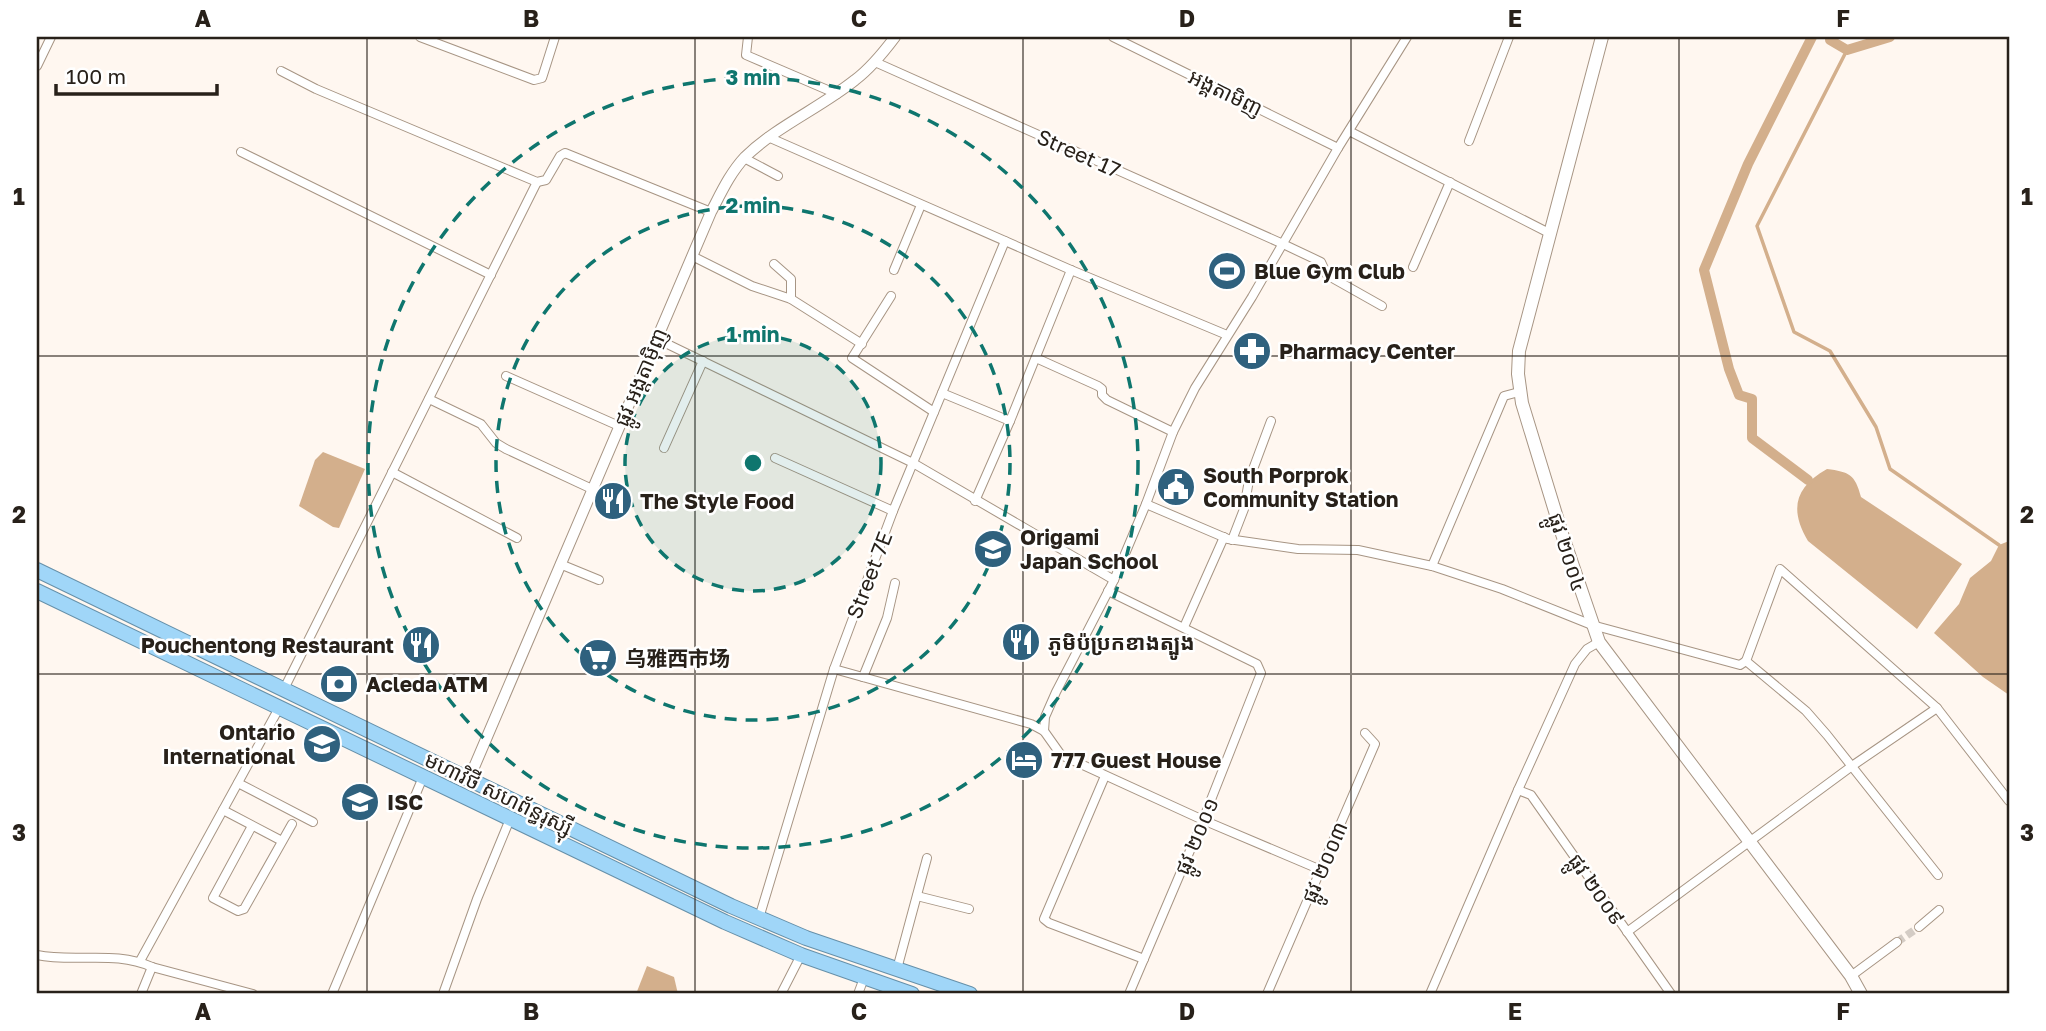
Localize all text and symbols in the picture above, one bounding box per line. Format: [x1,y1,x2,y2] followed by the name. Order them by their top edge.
[195,4,212,32] text: A
[523,4,539,32] text: B
[851,4,867,32] text: C
[1179,4,1195,32] text: D
[1508,4,1522,32] text: E
[1836,4,1850,32] text: F
[56,52,217,96] scale bar
[66,63,126,89] text: 100 m
[1184,63,1267,122] street label: អង្គតាមិញ
[726,64,780,90] text: 3 min
[1033,123,1125,183] street label: Street 17
[13,182,25,210] text: 1
[2021,182,2033,210] text: 1
[726,192,780,218] text: 2 min
[1206,250,1248,292] sports icon: Blue Gym Club
[1254,258,1405,284] place label: Blue Gym Club
[727,321,779,347] text: 1 min
[608,324,679,433] street label: ផ្លូវ អង្តតាម៉ិញ
[1231,330,1273,372] pharmacy icon: Pharmacy Center
[1279,338,1455,364] place label: Pharmacy Center
[741,451,765,475] centre of rings
[1203,462,1399,512] place label: South Porprok Community Station
[1155,466,1197,508] public building icon: South Porprok Community Station
[592,480,634,522] restaurant icon: The Style Food
[640,488,794,514] place label: The Style Food
[12,500,26,528] text: 2
[2020,500,2034,528] text: 2
[1536,509,1593,597] street label: ផ្លូវ ២០០៤
[1020,524,1158,574] place label: Origami Japan School
[840,528,898,622] street label: Street 7E
[972,528,1014,570] school or university icon: Origami Japan School
[1000,621,1042,663] restaurant icon: ភូមិប៉ប្រកខាងត្បូង
[400,624,442,666] restaurant icon: Pouchentong Restaurant
[1048,629,1195,660] place label: ភូមិប៉ប្រកខាងត្បូង
[141,632,394,658] place label: Pouchentong Restaurant
[577,637,619,679] supermarket icon: 乌雅西市场
[625,645,730,671] place label: 乌雅西市场
[318,663,360,705] bank icon: Acleda ATM
[366,671,488,697] place label: Acleda ATM
[163,719,295,769] place label: Ontario International
[301,723,343,765] school or university icon: Ontario International
[1003,739,1045,781] hotel icon: 777 Guest House
[418,746,577,846] street label: មហាវិថី សហព័ន្ធរុស្ស៊ី
[1051,747,1221,773] place label: 777 Guest House
[339,781,381,823] school or university icon: ISC
[387,789,423,815] place label: ISC
[1168,794,1230,881] street label: ផ្លូវ ២០០១
[1295,817,1359,909] street label: ផ្លូវ ២០០៣
[12,818,26,846] text: 3
[2020,818,2034,846] text: 3
[1557,848,1631,934] street label: ផ្លូវ ២០០៩
[195,997,212,1025] text: A
[523,997,539,1025] text: B
[851,997,867,1025] text: C
[1179,997,1195,1025] text: D
[1508,997,1522,1025] text: E
[1836,997,1850,1025] text: F

